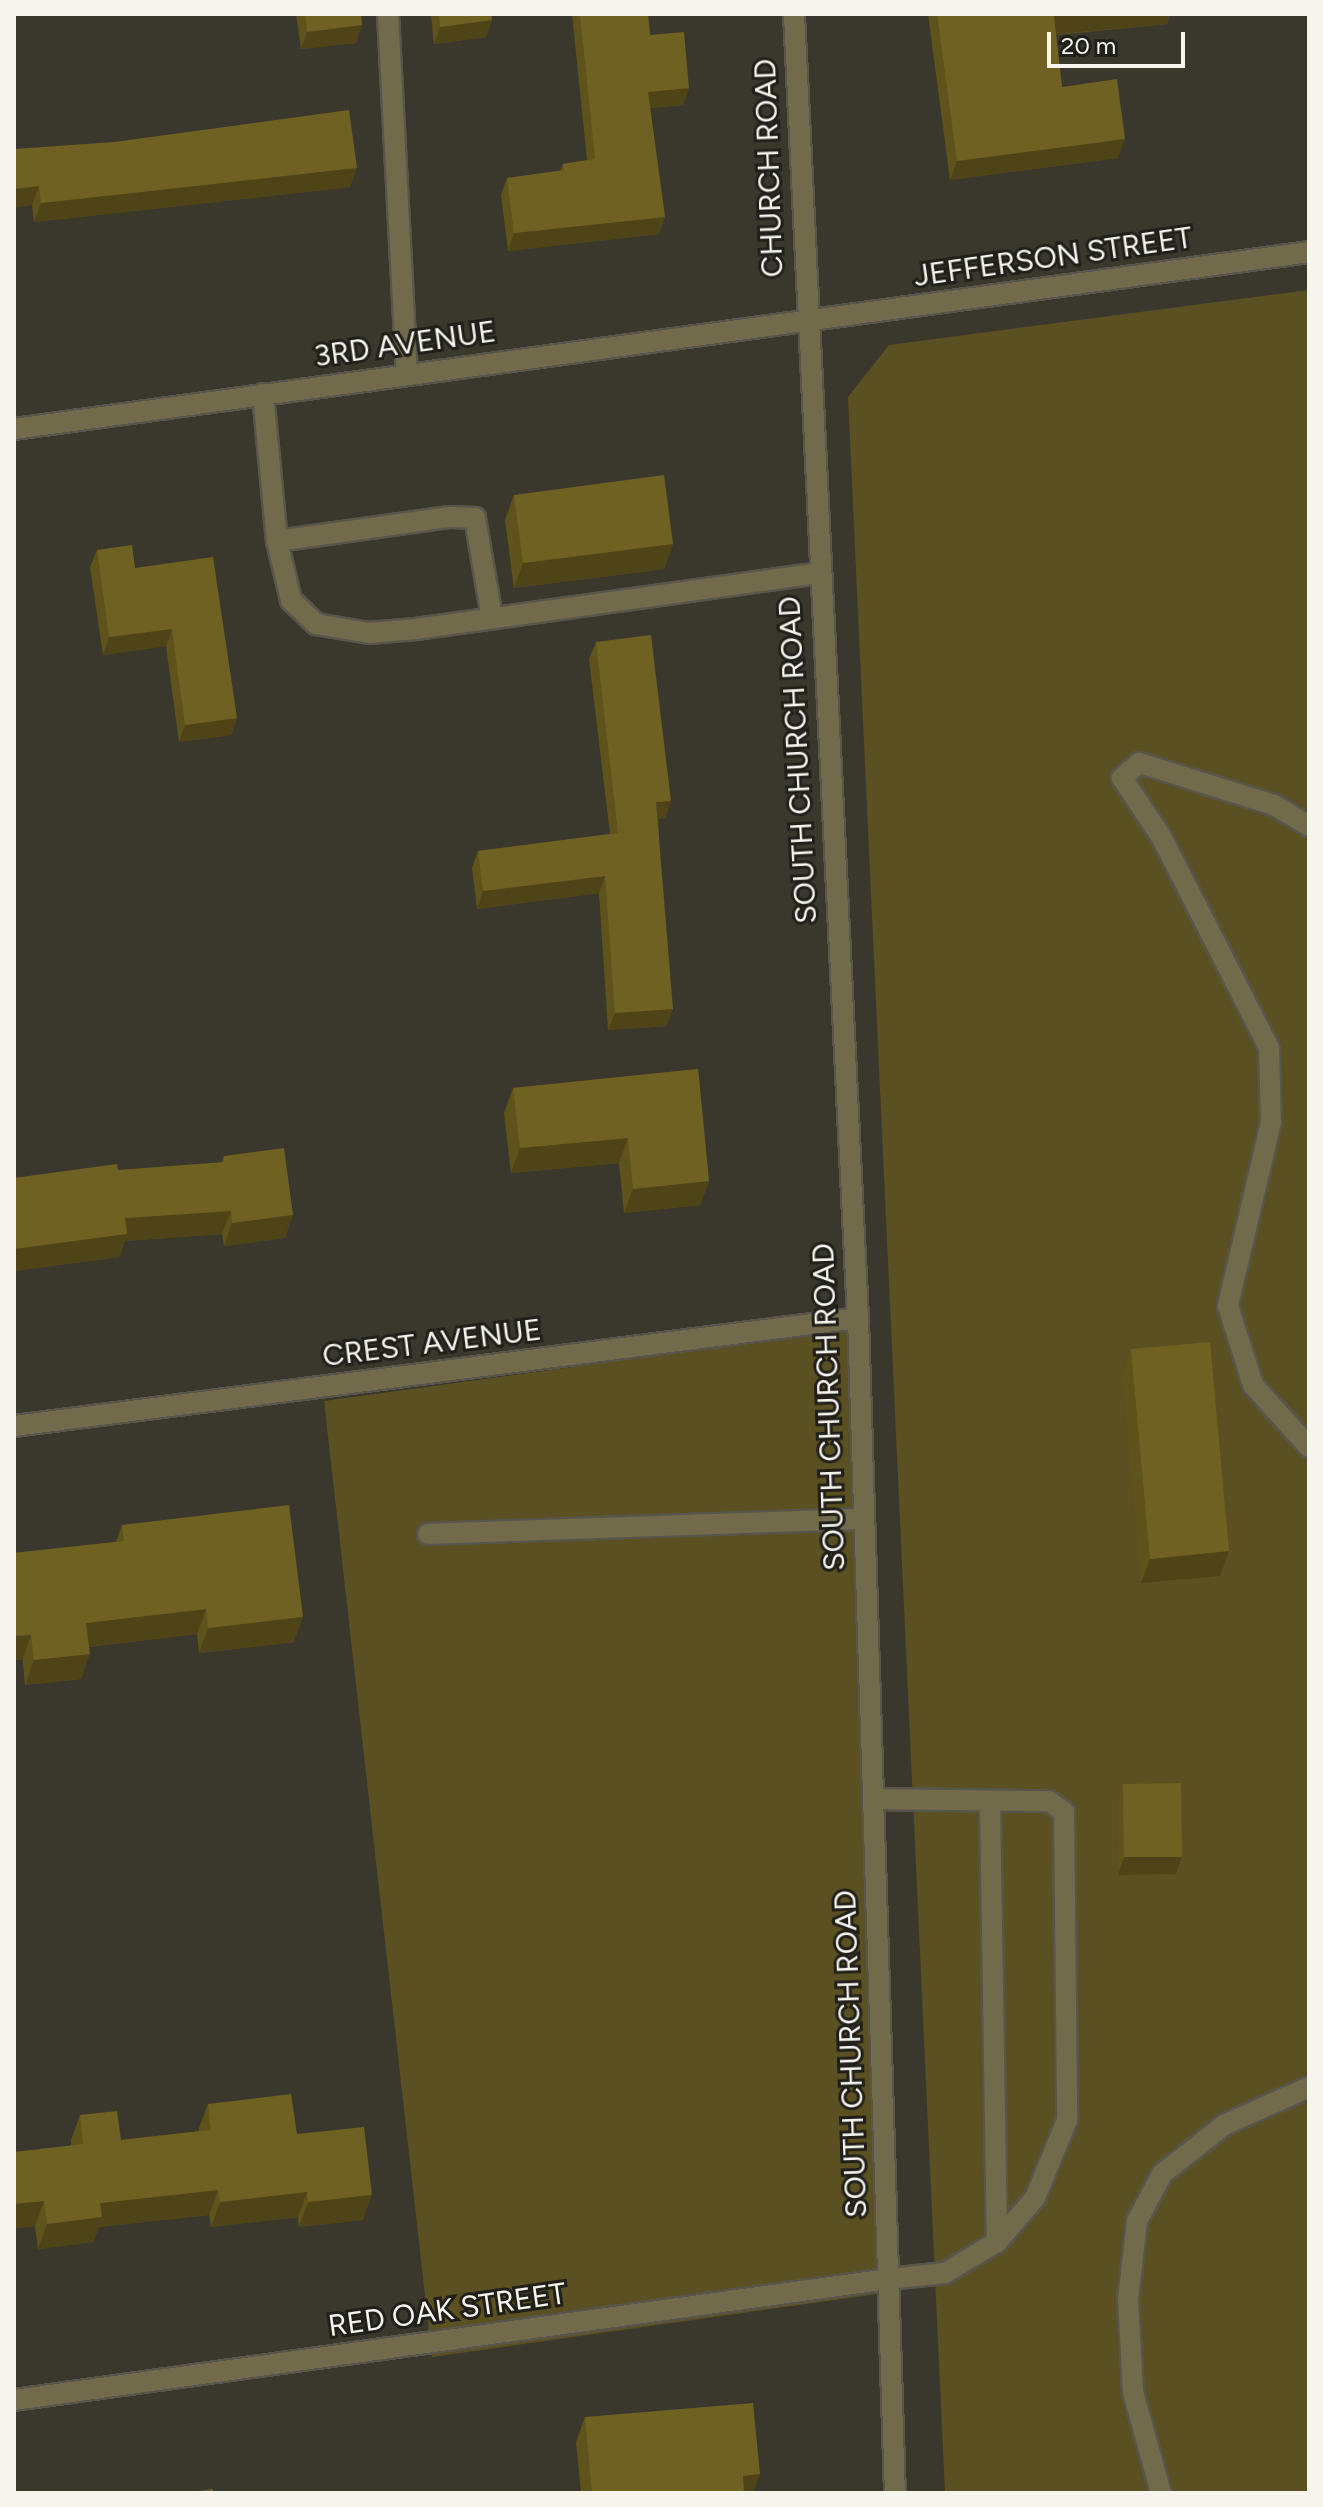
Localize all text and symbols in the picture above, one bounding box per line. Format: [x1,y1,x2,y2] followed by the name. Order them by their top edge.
[1051,16,1189,66] scale bar
[1061,31,1116,60] text: 20 m
[747,58,791,278] street label: CHURCH ROAD
[912,220,1194,294] street label: JEFFERSON STREET
[312,313,498,375] street label: 3RD AVENUE
[771,595,825,925] street label: SOUTH CHURCH ROAD
[805,1243,853,1571] street label: SOUTH CHURCH ROAD
[320,1312,544,1374] street label: CREST AVENUE
[827,1890,875,2218] street label: SOUTH CHURCH ROAD
[326,2275,568,2345] street label: RED OAK STREET

